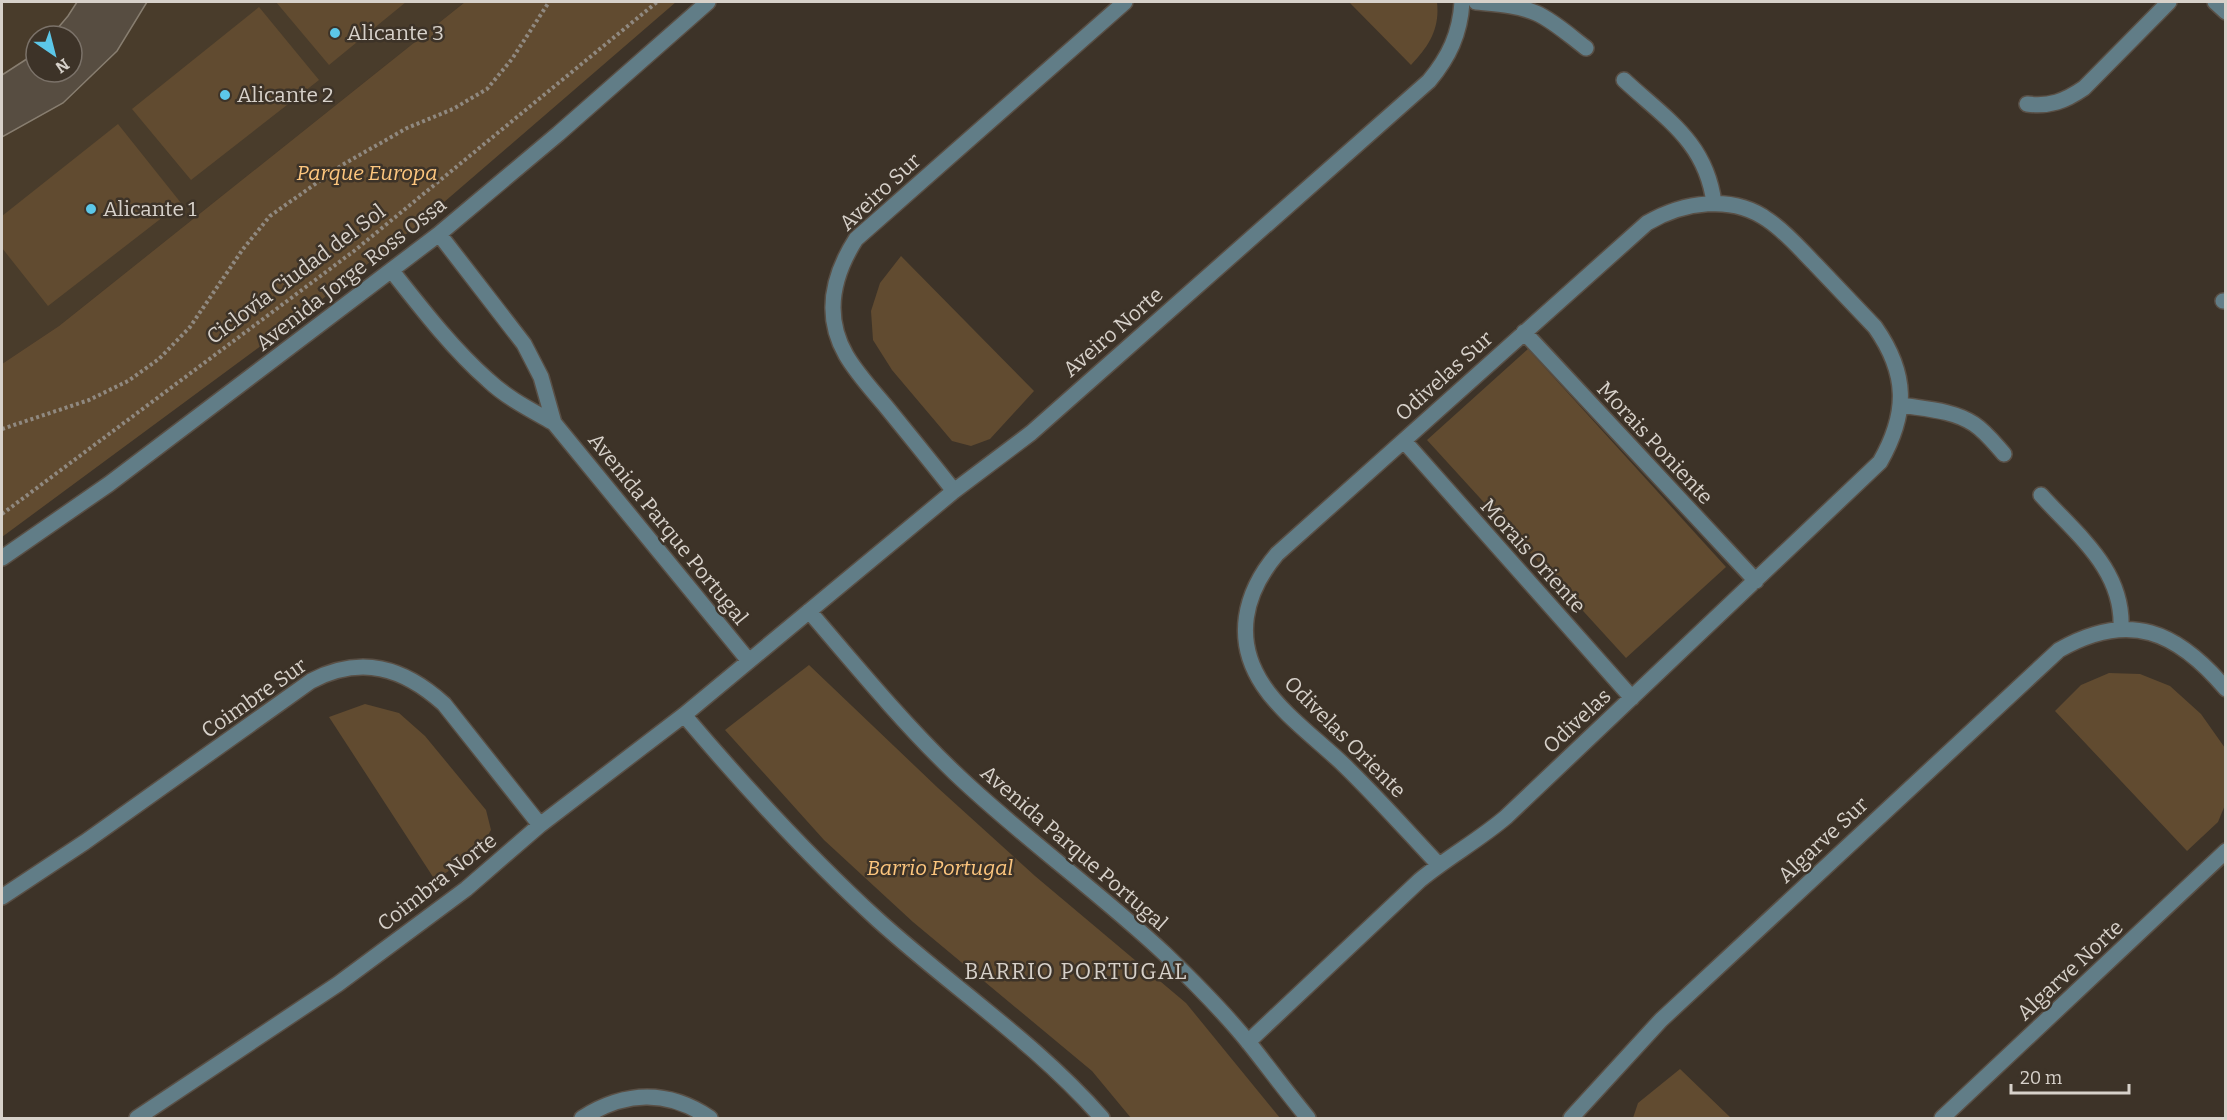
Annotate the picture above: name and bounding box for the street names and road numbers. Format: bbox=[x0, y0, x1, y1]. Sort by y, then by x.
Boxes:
street label: Aveiro Sur bbox=[834, 148, 926, 236]
street label: Avenida Jorge Ross Ossa bbox=[250, 191, 452, 357]
street label: Ciclovía Ciudad del Sol bbox=[201, 198, 391, 350]
street label: Aveiro Norte bbox=[1058, 282, 1168, 382]
street label: Odivelas Sur bbox=[1390, 326, 1498, 426]
street label: Morais Poniente bbox=[1591, 376, 1719, 510]
street label: Avenida Parque Portugal bbox=[582, 428, 754, 630]
street label: Morais Oriente bbox=[1475, 493, 1591, 619]
street label: Coimbre Sur bbox=[196, 652, 312, 744]
street label: Odivelas Oriente bbox=[1279, 671, 1411, 803]
street label: Odivelas bbox=[1538, 683, 1616, 759]
street label: Avenida Parque Portugal bbox=[975, 760, 1173, 936]
street label: Algarve Sur bbox=[1772, 792, 1874, 888]
street label: Coimbra Norte bbox=[372, 827, 502, 937]
street label: Algarve Norte bbox=[2011, 914, 2129, 1026]

